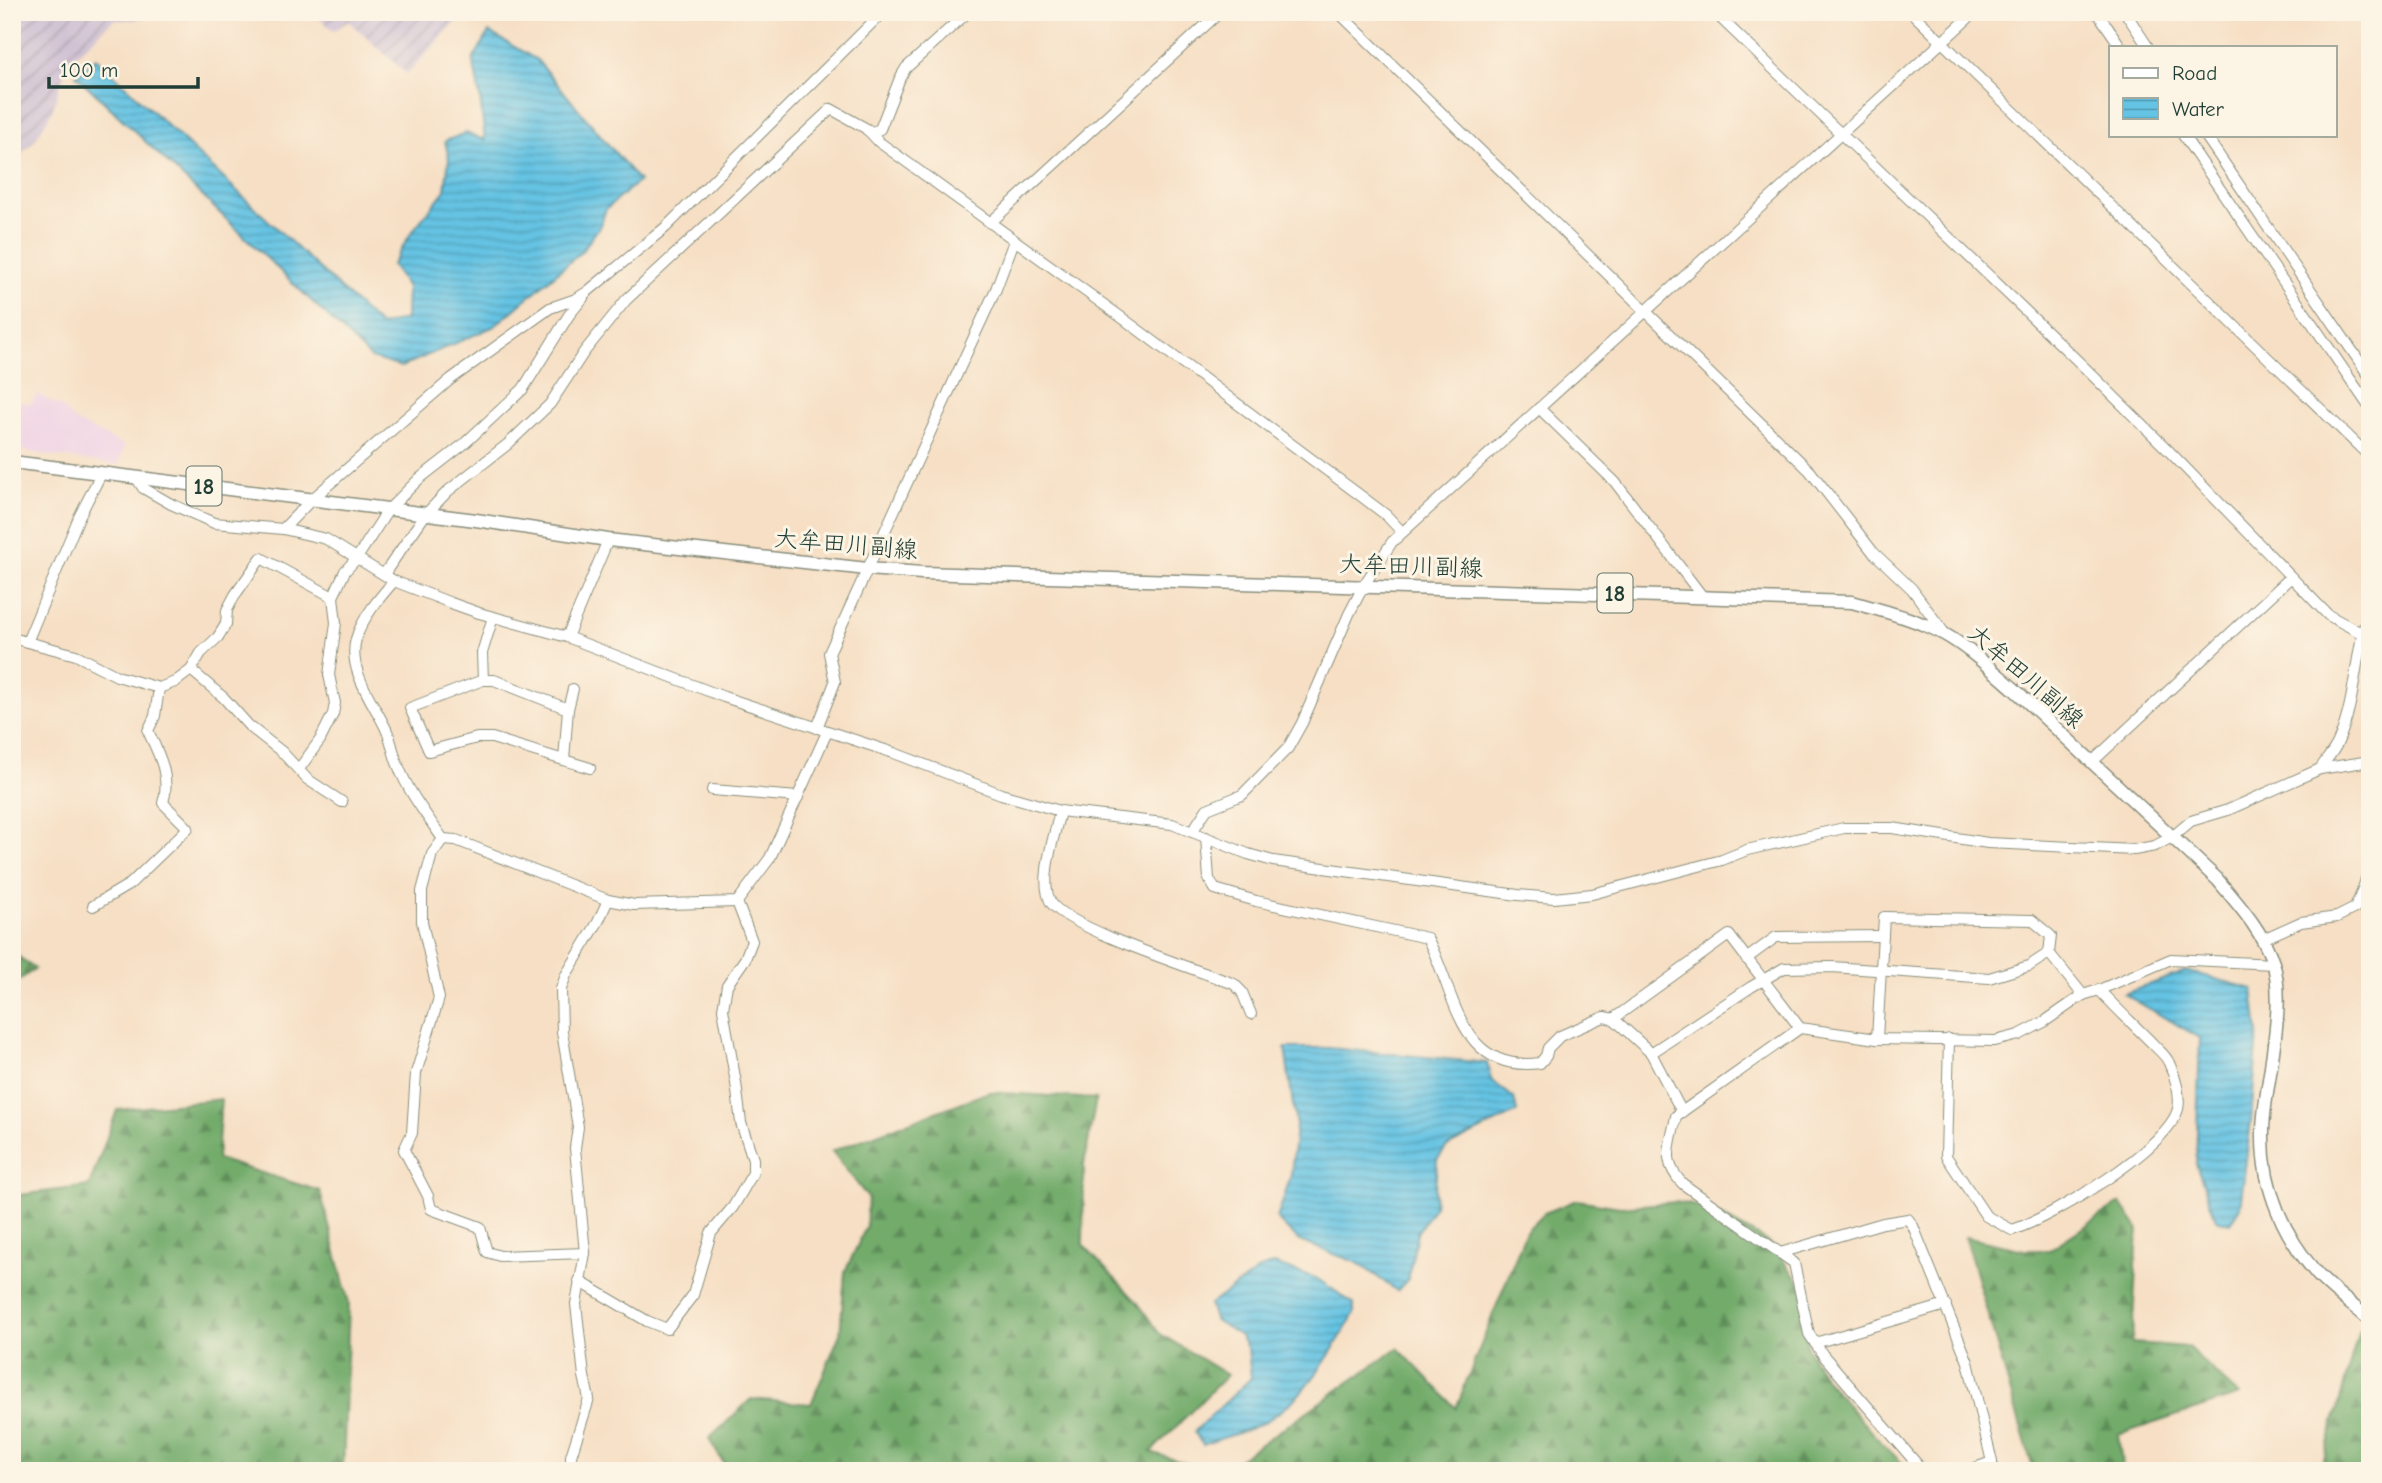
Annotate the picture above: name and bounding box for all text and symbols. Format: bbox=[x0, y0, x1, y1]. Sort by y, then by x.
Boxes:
scale bar bbox=[49, 46, 198, 90]
legend bbox=[2109, 46, 2336, 136]
text: 100 m bbox=[60, 58, 118, 82]
text: Road bbox=[2172, 61, 2217, 85]
text: Water bbox=[2172, 97, 2225, 121]
road number: 18 bbox=[186, 466, 222, 506]
street label: 大牟田川副線 bbox=[773, 524, 919, 564]
street label: 大牟田川副線 bbox=[1339, 549, 1483, 583]
road number: 18 bbox=[1598, 573, 1632, 612]
street label: 大牟田川副線 bbox=[1962, 618, 2090, 734]

